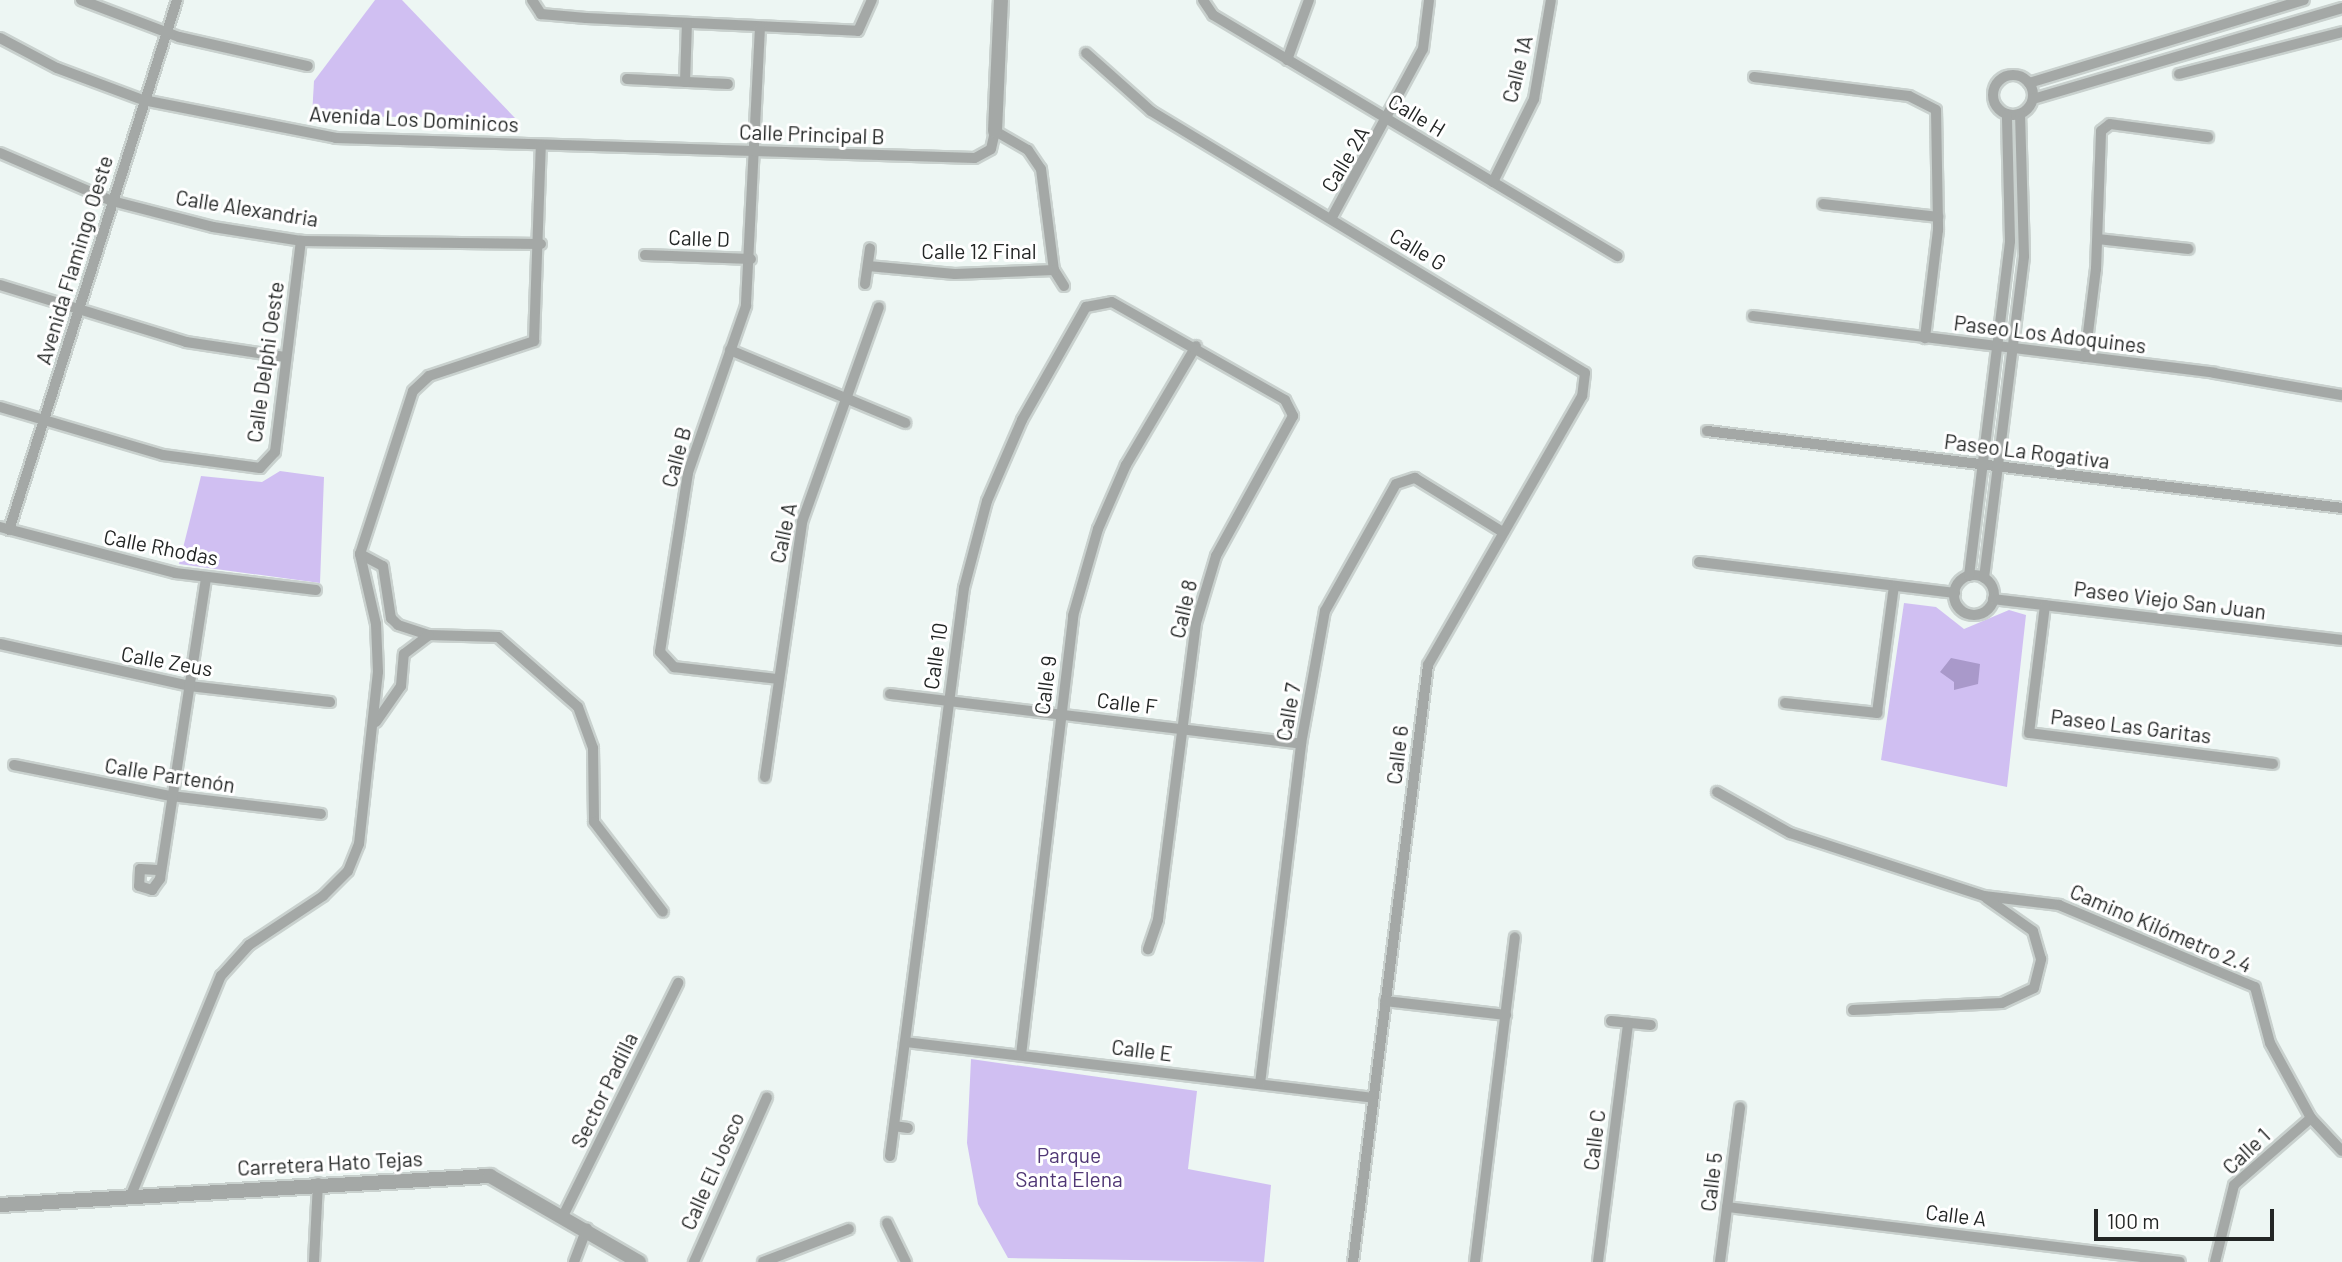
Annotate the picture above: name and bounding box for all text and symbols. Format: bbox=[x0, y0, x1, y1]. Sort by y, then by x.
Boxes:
street label: Calle 1A bbox=[1496, 33, 1538, 105]
street label: Calle H bbox=[1384, 88, 1450, 142]
street label: Avenida Los Dominicos bbox=[309, 101, 519, 137]
street label: Calle Principal B bbox=[739, 119, 885, 149]
street label: Calle 2A bbox=[1316, 121, 1374, 197]
street label: Avenida Flamingo Oeste bbox=[30, 153, 118, 367]
street label: Calle Alexandria bbox=[174, 184, 320, 232]
street label: Calle G bbox=[1385, 222, 1451, 276]
street label: Calle D bbox=[668, 224, 730, 252]
street label: Calle 12 Final bbox=[921, 238, 1037, 264]
street label: Calle Delphi Oeste bbox=[241, 280, 289, 444]
street label: Paseo Los Adoquines bbox=[1952, 310, 2148, 358]
street label: Calle B bbox=[656, 424, 696, 490]
street label: Paseo La Rogativa bbox=[1943, 428, 2111, 474]
street label: Calle A bbox=[764, 500, 802, 566]
street label: Calle Rhodas bbox=[102, 524, 220, 570]
street label: Paseo Viejo San Juan bbox=[2072, 576, 2268, 624]
street label: Calle 8 bbox=[1164, 577, 1202, 641]
street label: Calle 10 bbox=[918, 621, 952, 691]
street label: Calle Zeus bbox=[119, 641, 215, 681]
street label: Calle 9 bbox=[1029, 654, 1061, 716]
street label: Calle 7 bbox=[1271, 681, 1305, 743]
street label: Calle F bbox=[1096, 687, 1158, 719]
street label: Paseo Las Garitas bbox=[2049, 704, 2213, 748]
street label: Calle 6 bbox=[1381, 724, 1413, 786]
street label: Calle Partenón bbox=[103, 752, 237, 798]
street label: Camino Kilómetro 2.4 bbox=[2066, 878, 2256, 978]
street label: Sector Padilla bbox=[565, 1028, 643, 1152]
street label: Calle E bbox=[1110, 1034, 1174, 1066]
street label: Calle El Josco bbox=[675, 1108, 749, 1234]
street label: Calle C bbox=[1578, 1108, 1610, 1172]
street label: Calle 1 bbox=[2217, 1123, 2275, 1179]
park label: Parque Santa Elena bbox=[1015, 1142, 1123, 1192]
street label: Carretera Hato Tejas bbox=[237, 1146, 423, 1180]
street label: Calle 5 bbox=[1695, 1151, 1727, 1213]
scale bar bbox=[2097, 1196, 2277, 1240]
street label: Calle A bbox=[1924, 1199, 1988, 1231]
text: 100 m bbox=[2107, 1208, 2160, 1233]

